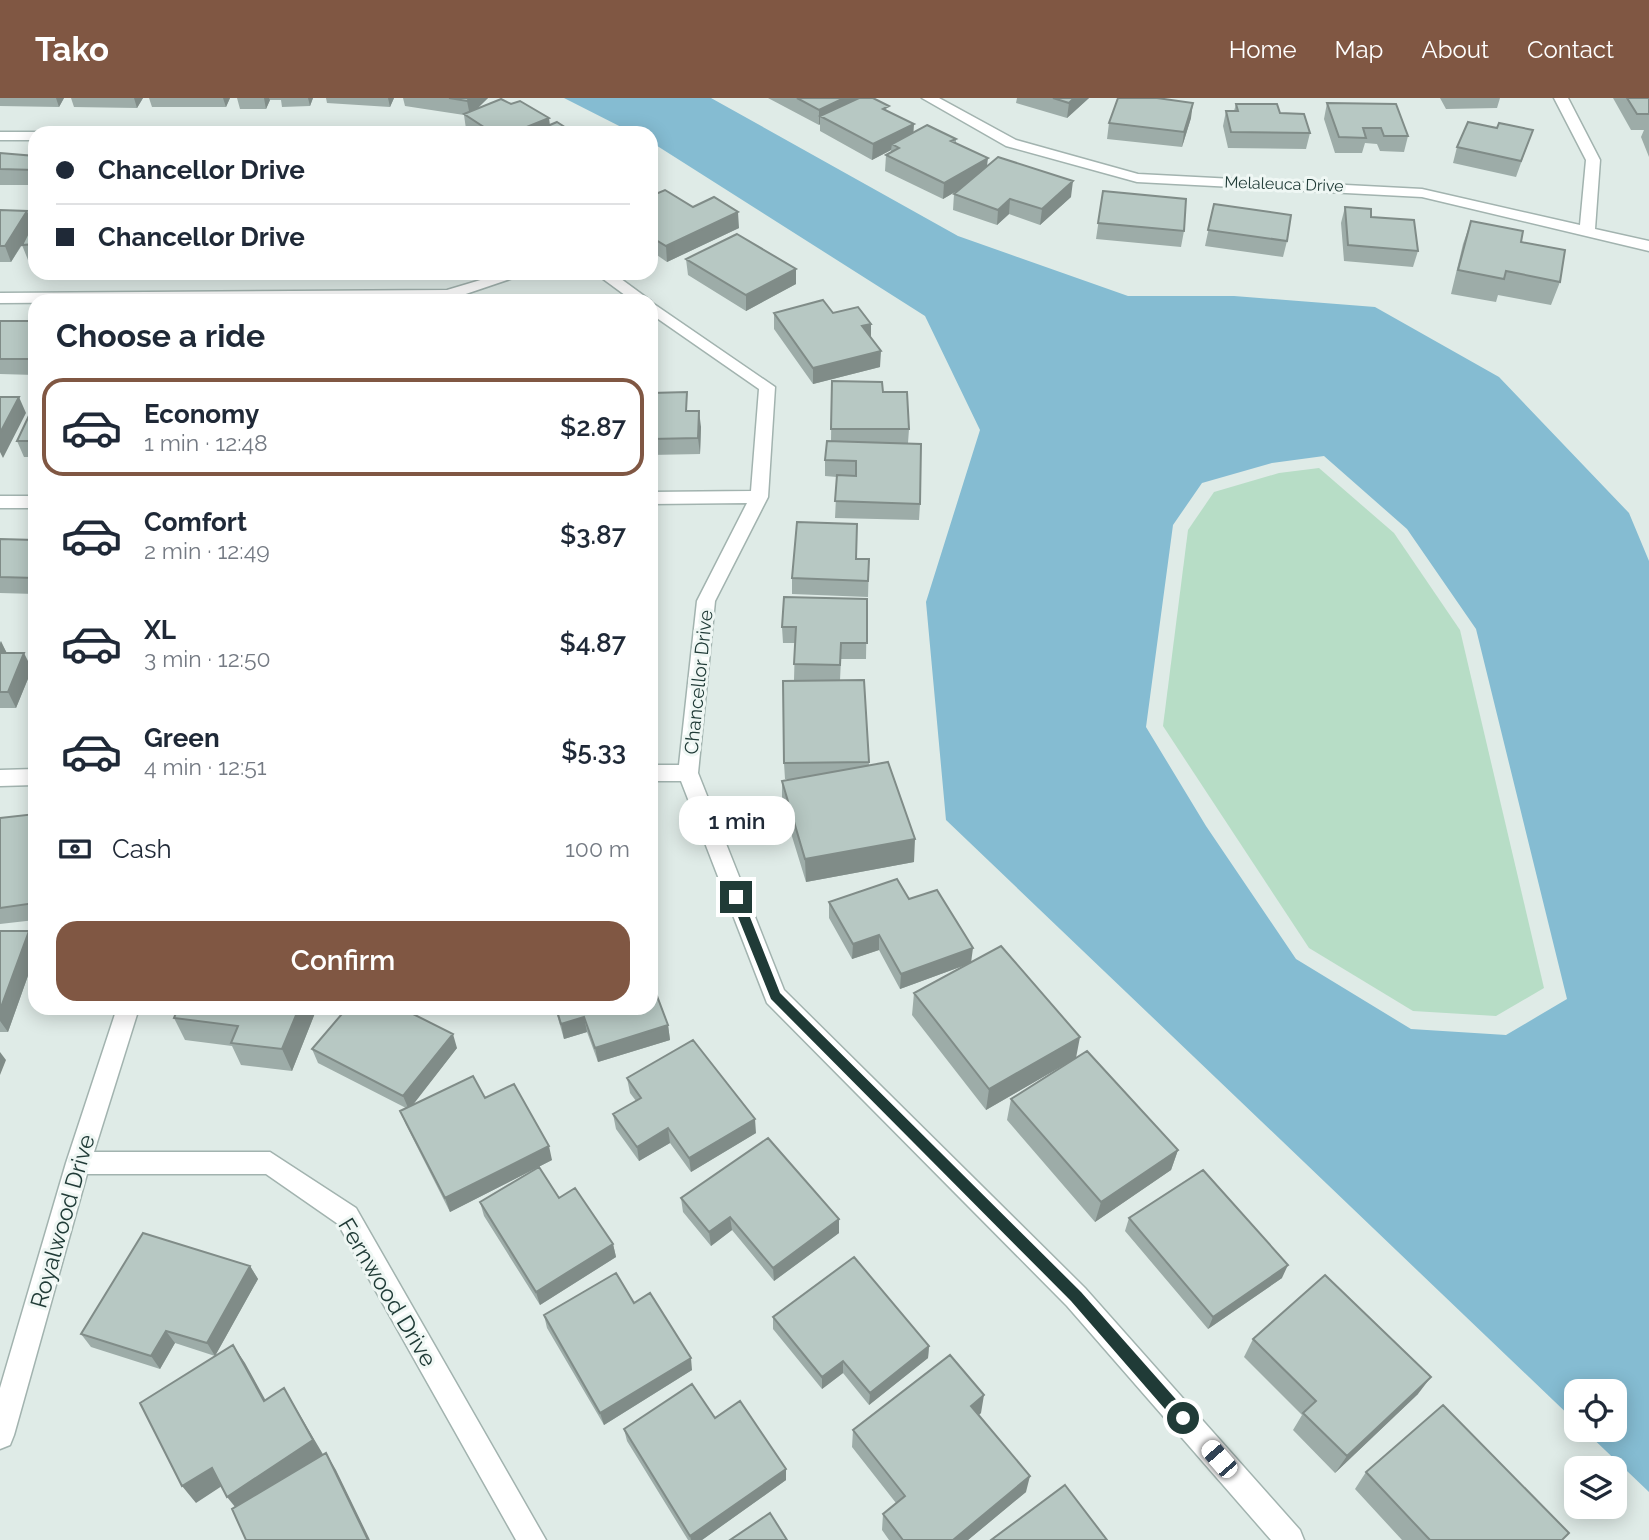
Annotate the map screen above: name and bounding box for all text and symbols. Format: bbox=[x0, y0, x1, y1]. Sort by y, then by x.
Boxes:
text: Tako bbox=[35, 30, 109, 69]
text: Home bbox=[1229, 35, 1297, 64]
text: Map bbox=[1335, 35, 1383, 64]
text: About bbox=[1421, 35, 1489, 64]
text: Contact bbox=[1527, 35, 1614, 64]
text: Chancellor Drive bbox=[98, 155, 305, 185]
street label: Melaleuca Drive bbox=[1224, 172, 1344, 196]
text: Chancellor Drive bbox=[98, 222, 305, 252]
text: Choose a ride bbox=[56, 317, 265, 354]
icon: car bbox=[60, 396, 123, 459]
text: Economy bbox=[144, 399, 259, 429]
text: $2.87 bbox=[560, 412, 626, 442]
text: 1 min · 12:48 bbox=[144, 429, 268, 456]
icon: car bbox=[60, 504, 123, 567]
text: Comfort bbox=[144, 507, 247, 537]
text: $3.87 bbox=[560, 520, 626, 550]
text: 2 min · 12:49 bbox=[144, 537, 270, 564]
street label: Chancellor Drive bbox=[679, 609, 717, 755]
icon: car bbox=[60, 612, 123, 675]
text: XL bbox=[144, 615, 176, 645]
text: $4.87 bbox=[560, 628, 626, 658]
text: 3 min · 12:50 bbox=[144, 645, 271, 672]
icon: car bbox=[60, 720, 123, 783]
text: Green bbox=[144, 723, 220, 753]
text: $5.33 bbox=[561, 736, 626, 766]
text: 4 min · 12:51 bbox=[144, 753, 267, 780]
callout: 1 min bbox=[678, 796, 794, 844]
text: 1 min bbox=[708, 807, 766, 834]
icon: cash bbox=[56, 830, 94, 868]
text: Cash bbox=[112, 834, 172, 864]
text: 100 m bbox=[565, 835, 630, 862]
route end bbox=[720, 881, 752, 913]
button: Confirm bbox=[56, 921, 630, 1001]
street label: Royalwood Drive bbox=[24, 1131, 100, 1311]
street label: Fernwood Drive bbox=[333, 1213, 443, 1371]
map controls bbox=[1564, 1379, 1627, 1519]
button: locate bbox=[1564, 1379, 1627, 1442]
route start bbox=[1167, 1402, 1199, 1434]
car bbox=[1198, 1436, 1241, 1482]
button: layers bbox=[1564, 1456, 1627, 1519]

